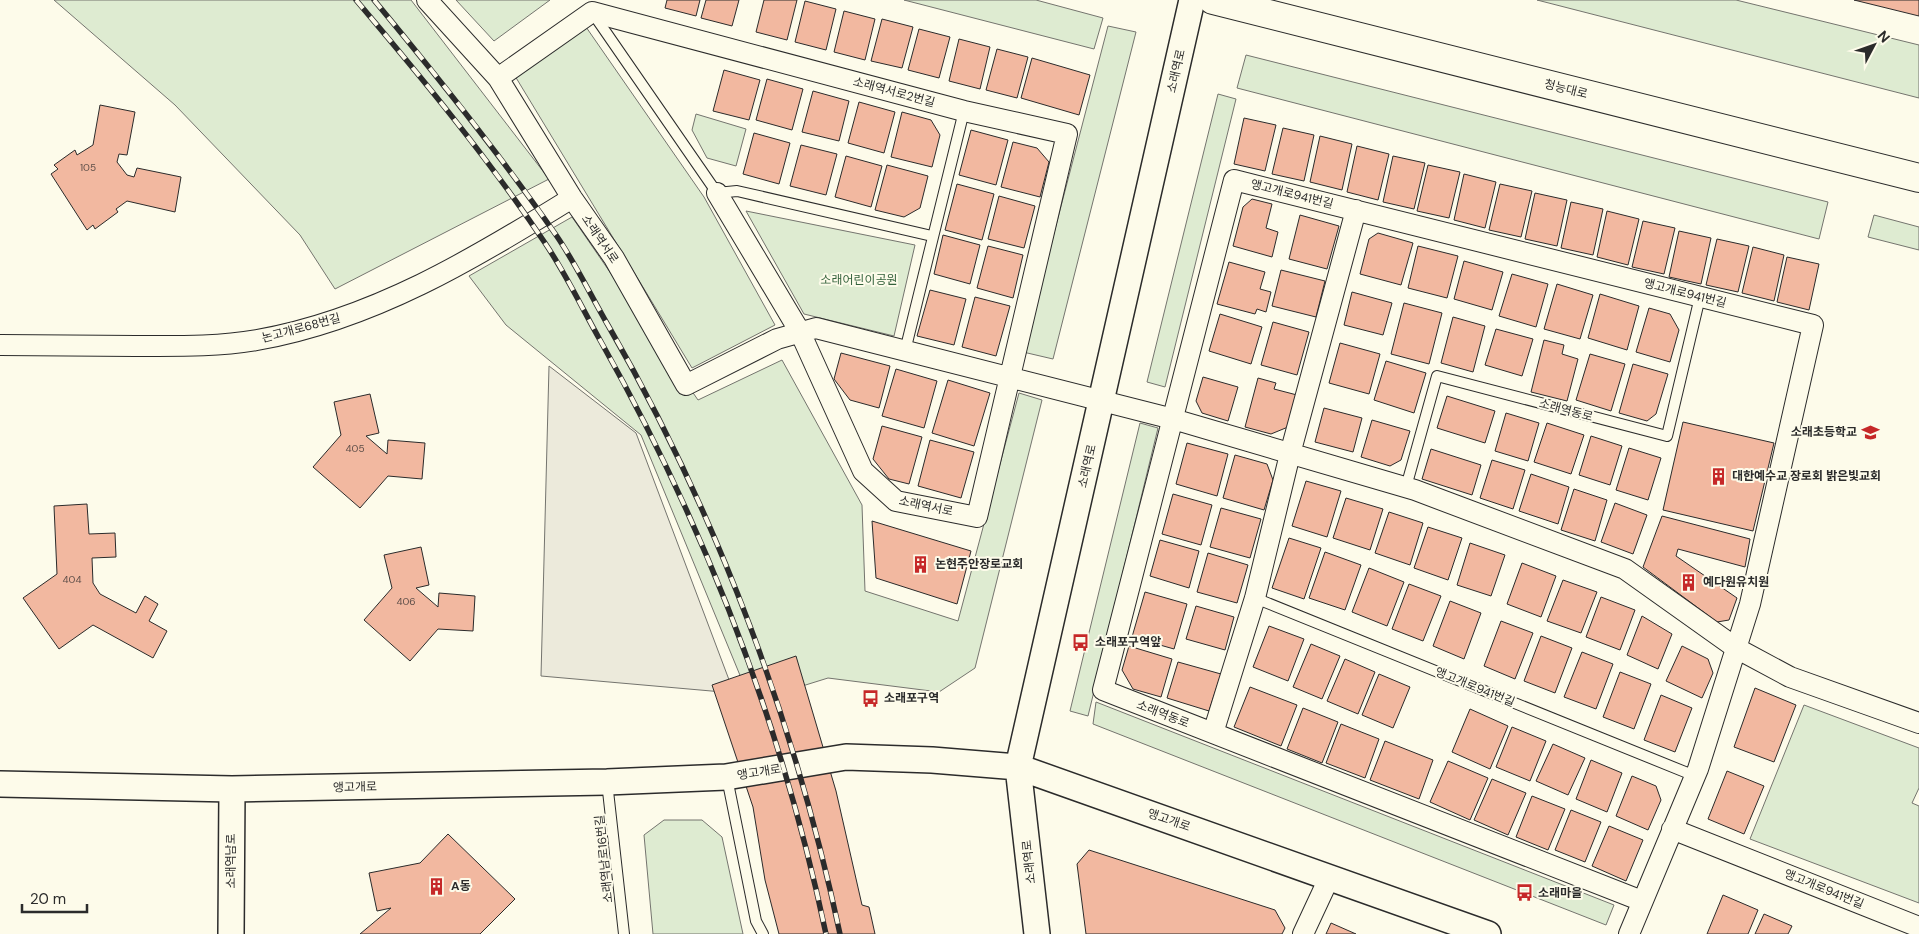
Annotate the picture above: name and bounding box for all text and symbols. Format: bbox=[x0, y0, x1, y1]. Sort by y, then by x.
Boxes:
north arrow bbox=[1849, 20, 1899, 70]
text: N bbox=[1874, 27, 1894, 46]
street label: 소래역로 bbox=[1163, 48, 1189, 94]
street label: 소래역서로2번길 bbox=[851, 73, 937, 111]
street label: 청능대로 bbox=[1543, 76, 1589, 102]
house number: 105 bbox=[80, 161, 96, 174]
street label: 앵고개로941번길 bbox=[1249, 176, 1335, 212]
street label: 소래역서로 bbox=[578, 212, 622, 266]
park label: 소래어린이공원 bbox=[820, 272, 898, 288]
street label: 앵고개로941번길 bbox=[1642, 275, 1728, 311]
street label: 논고개로68번길 bbox=[260, 310, 342, 346]
street label: 소래역동로 bbox=[1537, 395, 1595, 425]
school or university icon: 소래초등학교 bbox=[1861, 422, 1881, 442]
place label: 소래초등학교 bbox=[1791, 424, 1857, 440]
house number: 405 bbox=[345, 442, 365, 455]
street label: 소래역로 bbox=[1074, 443, 1100, 489]
building icon: 대한예수교 장로회 밝은빛교회 bbox=[1708, 466, 1728, 486]
place label: 대한예수교 장로회 밝은빛교회 bbox=[1732, 468, 1881, 484]
street label: 소래역서로 bbox=[897, 492, 955, 520]
building icon: 논현주안장로교회 bbox=[911, 554, 931, 574]
place label: 논현주안장로교회 bbox=[935, 556, 1023, 572]
building icon: 예다원유치원 bbox=[1679, 572, 1699, 592]
house number: 404 bbox=[63, 573, 81, 586]
place label: 예다원유치원 bbox=[1703, 574, 1769, 590]
house number: 406 bbox=[396, 595, 416, 608]
bus stop icon: 소래포구역앞 bbox=[1071, 632, 1091, 652]
place label: 소래포구역앞 bbox=[1095, 634, 1161, 650]
street label: 앵고개로941번길 bbox=[1433, 664, 1517, 710]
bus stop icon: 소래포구역 bbox=[860, 688, 880, 708]
place label: 소래포구역 bbox=[884, 690, 939, 706]
street label: 소래역동로 bbox=[1134, 697, 1192, 731]
street label: 앵고개로 bbox=[736, 761, 782, 783]
street label: 앵고개로 bbox=[333, 779, 377, 795]
street label: 앵고개로 bbox=[1146, 805, 1192, 835]
street label: 소래역남로16번길 bbox=[591, 814, 617, 904]
street label: 소래역남로 bbox=[223, 833, 239, 889]
street label: 소래역로 bbox=[1019, 839, 1039, 885]
street label: 앵고개로941번길 bbox=[1782, 866, 1866, 912]
building icon: A동 bbox=[427, 876, 447, 896]
place label: A동 bbox=[451, 878, 471, 894]
scale bar bbox=[22, 882, 88, 914]
bus stop icon: 소래마을 bbox=[1514, 883, 1534, 903]
place label: 소래마을 bbox=[1538, 885, 1582, 901]
text: 20 m bbox=[30, 889, 66, 909]

